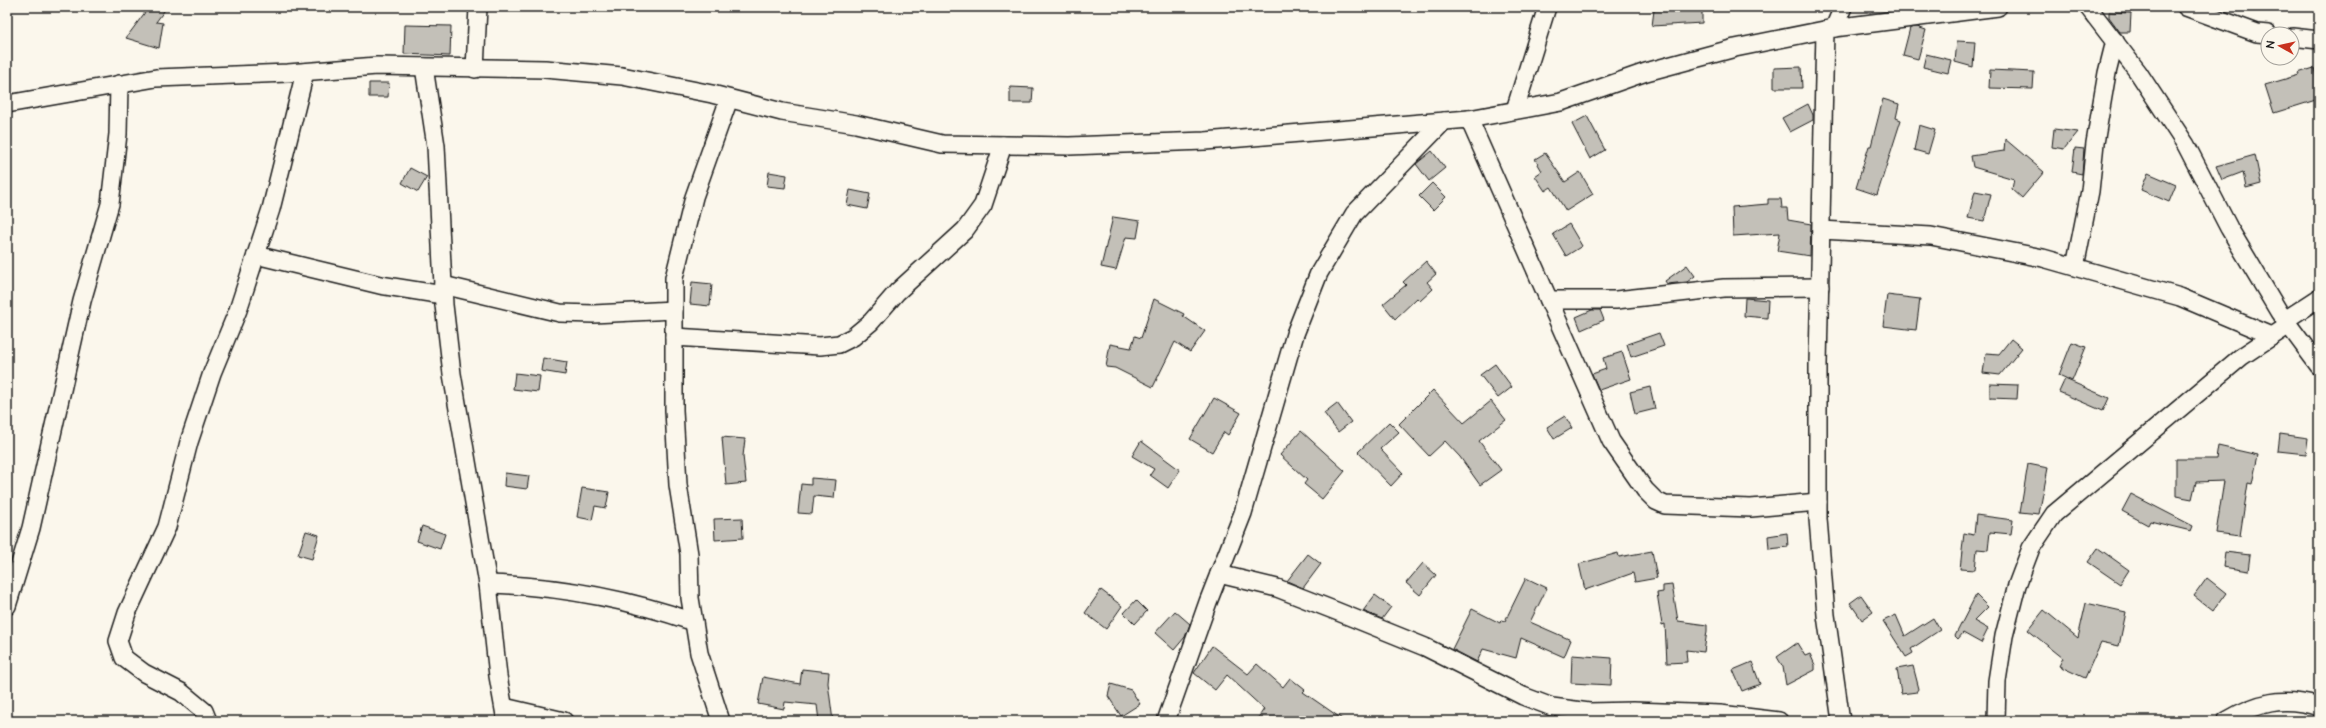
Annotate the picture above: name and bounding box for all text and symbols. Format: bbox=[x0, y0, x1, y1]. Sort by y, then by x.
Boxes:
north arrow bbox=[2260, 26, 2300, 66]
text: N bbox=[2263, 40, 2279, 49]

